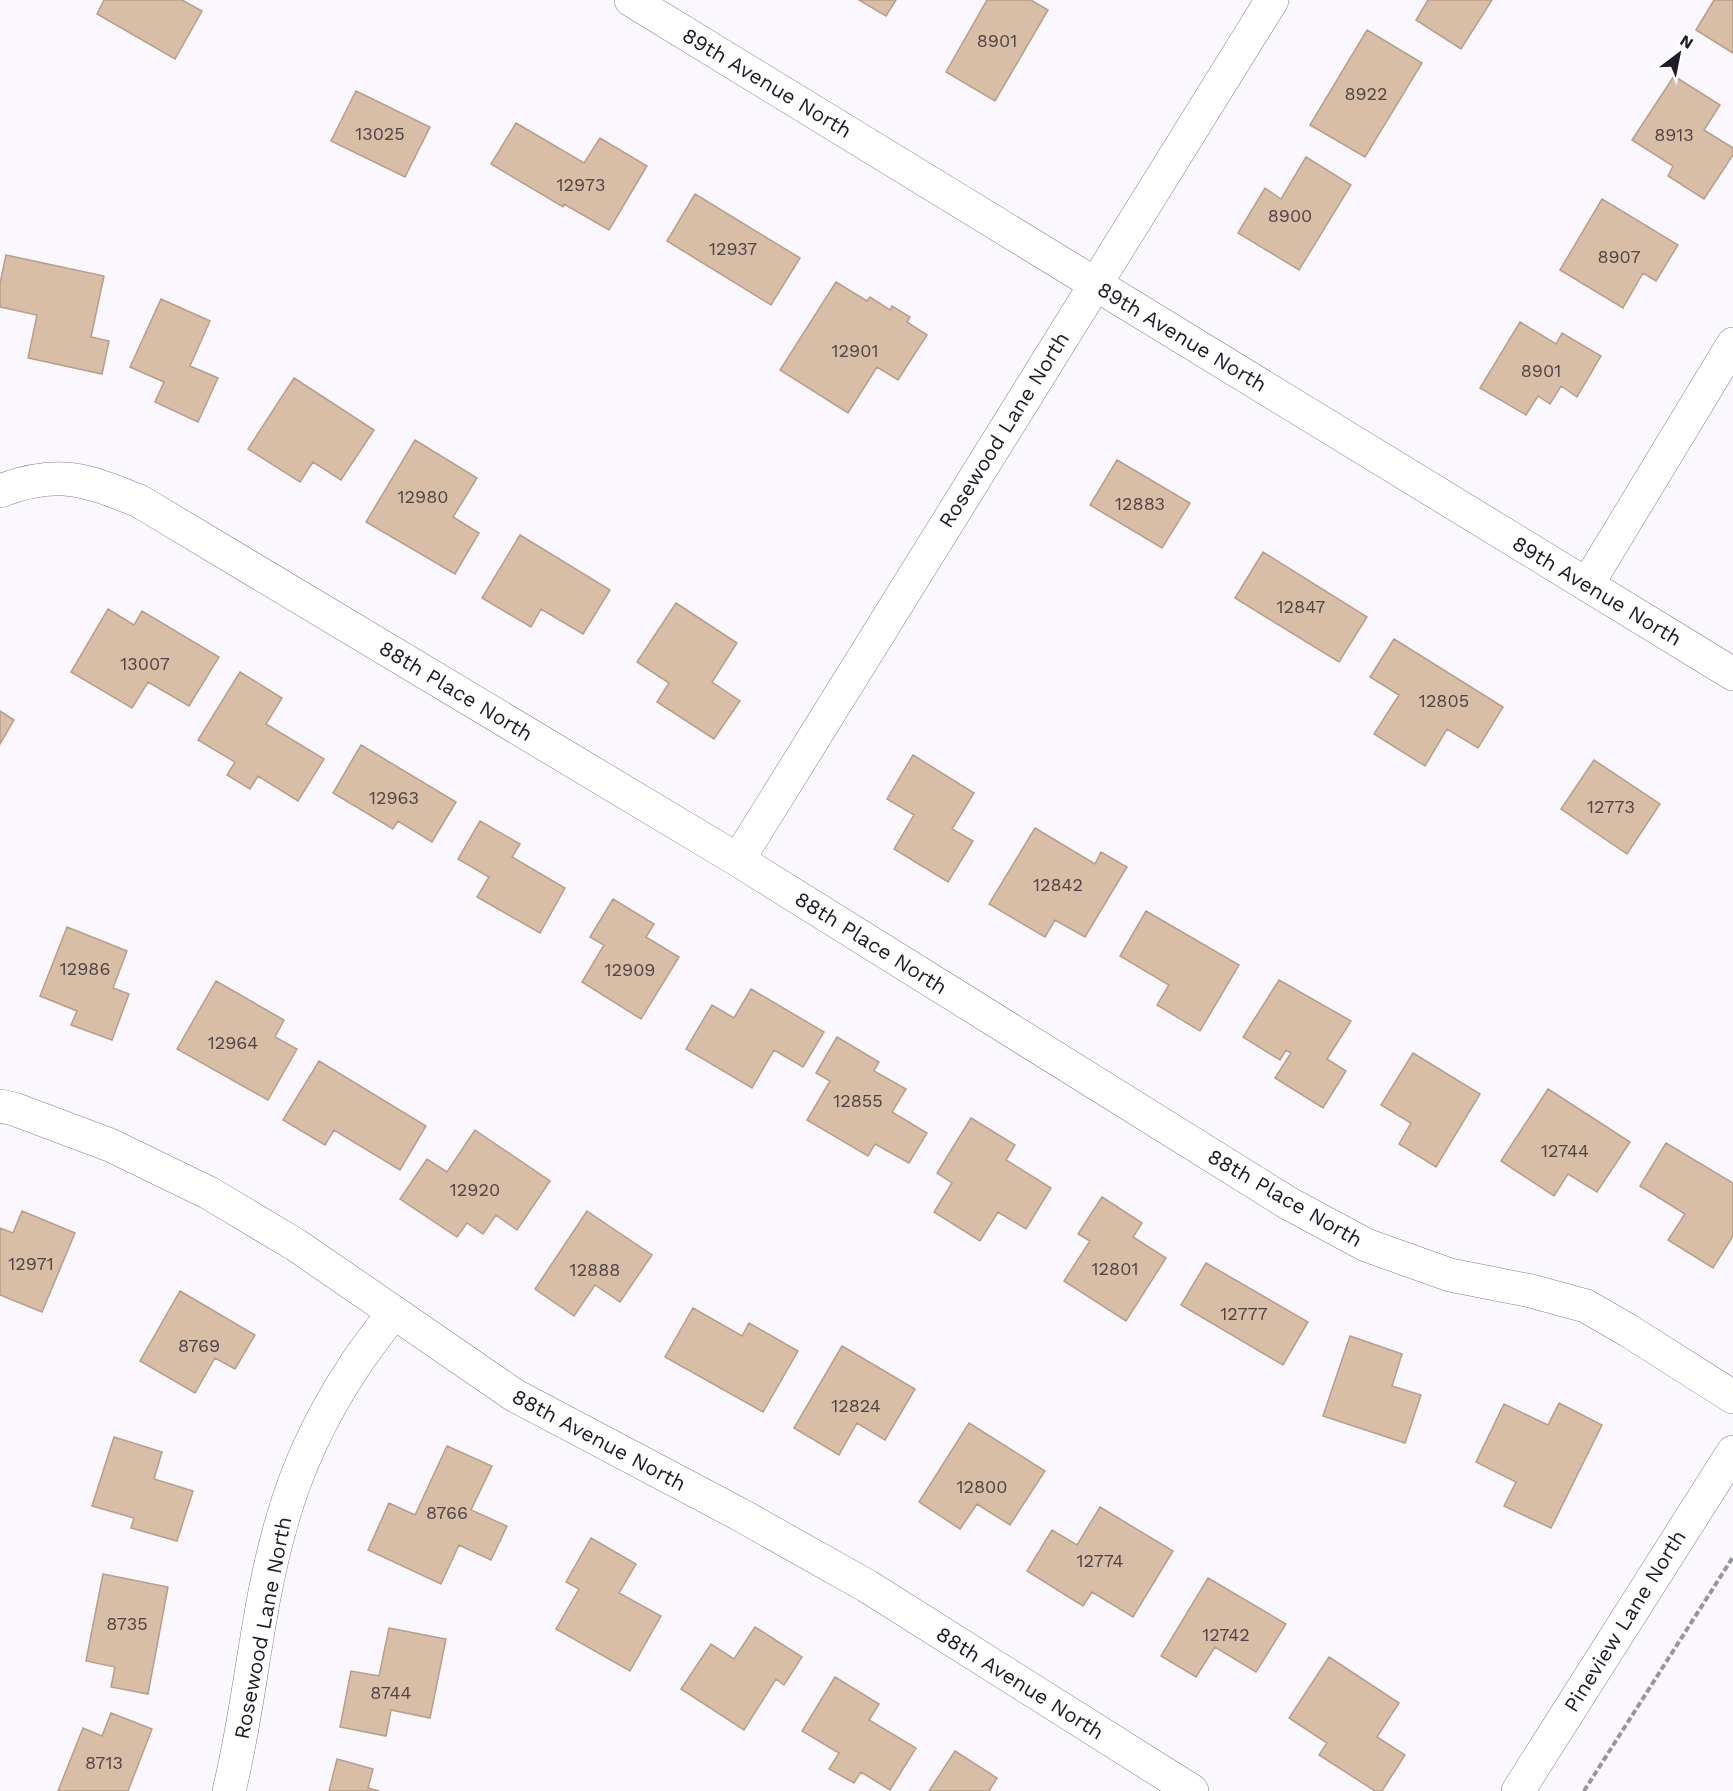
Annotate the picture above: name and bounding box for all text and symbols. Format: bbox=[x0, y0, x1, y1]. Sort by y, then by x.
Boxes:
street label: 89th Avenue North bbox=[678, 22, 856, 143]
north arrow bbox=[1649, 24, 1709, 84]
house number: 8901 bbox=[977, 30, 1017, 51]
text: N bbox=[1677, 31, 1697, 53]
house number: 8922 bbox=[1344, 83, 1388, 104]
house number: 13025 bbox=[355, 123, 405, 144]
house number: 8913 bbox=[1654, 124, 1694, 145]
house number: 12973 bbox=[557, 174, 605, 195]
house number: 8900 bbox=[1268, 205, 1312, 226]
house number: 12937 bbox=[709, 238, 757, 259]
house number: 8907 bbox=[1597, 246, 1641, 267]
street label: 89th Avenue North bbox=[1093, 276, 1271, 397]
street label: Rosewood Lane North bbox=[933, 327, 1074, 532]
house number: 12901 bbox=[832, 340, 878, 361]
house number: 8901 bbox=[1521, 360, 1561, 381]
house number: 12980 bbox=[398, 486, 448, 507]
house number: 12883 bbox=[1115, 493, 1165, 514]
street label: 89th Avenue North bbox=[1508, 530, 1686, 651]
house number: 12847 bbox=[1277, 596, 1325, 617]
street label: 88th Place North bbox=[375, 635, 538, 746]
house number: 13007 bbox=[120, 653, 170, 674]
house number: 12805 bbox=[1419, 690, 1469, 711]
house number: 12963 bbox=[369, 787, 419, 808]
house number: 12773 bbox=[1587, 796, 1635, 817]
house number: 12842 bbox=[1033, 874, 1083, 895]
street label: 88th Place North bbox=[791, 886, 952, 999]
house number: 12986 bbox=[60, 958, 110, 979]
house number: 12909 bbox=[605, 959, 655, 980]
house number: 12964 bbox=[208, 1032, 258, 1053]
house number: 12855 bbox=[833, 1090, 883, 1111]
house number: 12744 bbox=[1541, 1140, 1589, 1161]
street label: 88th Place North bbox=[1203, 1143, 1367, 1252]
house number: 12920 bbox=[450, 1179, 500, 1200]
house number: 12971 bbox=[8, 1253, 54, 1274]
house number: 12801 bbox=[1092, 1258, 1138, 1279]
house number: 12888 bbox=[570, 1259, 620, 1280]
house number: 12777 bbox=[1220, 1303, 1268, 1324]
house number: 8769 bbox=[178, 1335, 220, 1356]
street label: 88th Avenue North bbox=[508, 1383, 690, 1496]
house number: 12824 bbox=[831, 1395, 881, 1416]
house number: 12800 bbox=[957, 1476, 1008, 1497]
house number: 8766 bbox=[426, 1502, 468, 1523]
street label: Rosewood Lane North bbox=[229, 1514, 296, 1741]
street label: Pineview Lane North bbox=[1558, 1525, 1691, 1716]
house number: 12774 bbox=[1076, 1550, 1124, 1571]
house number: 8735 bbox=[106, 1613, 148, 1634]
street label: 88th Avenue North bbox=[932, 1621, 1109, 1744]
house number: 12742 bbox=[1202, 1624, 1250, 1645]
house number: 8744 bbox=[370, 1682, 412, 1703]
house number: 8713 bbox=[85, 1752, 123, 1773]

